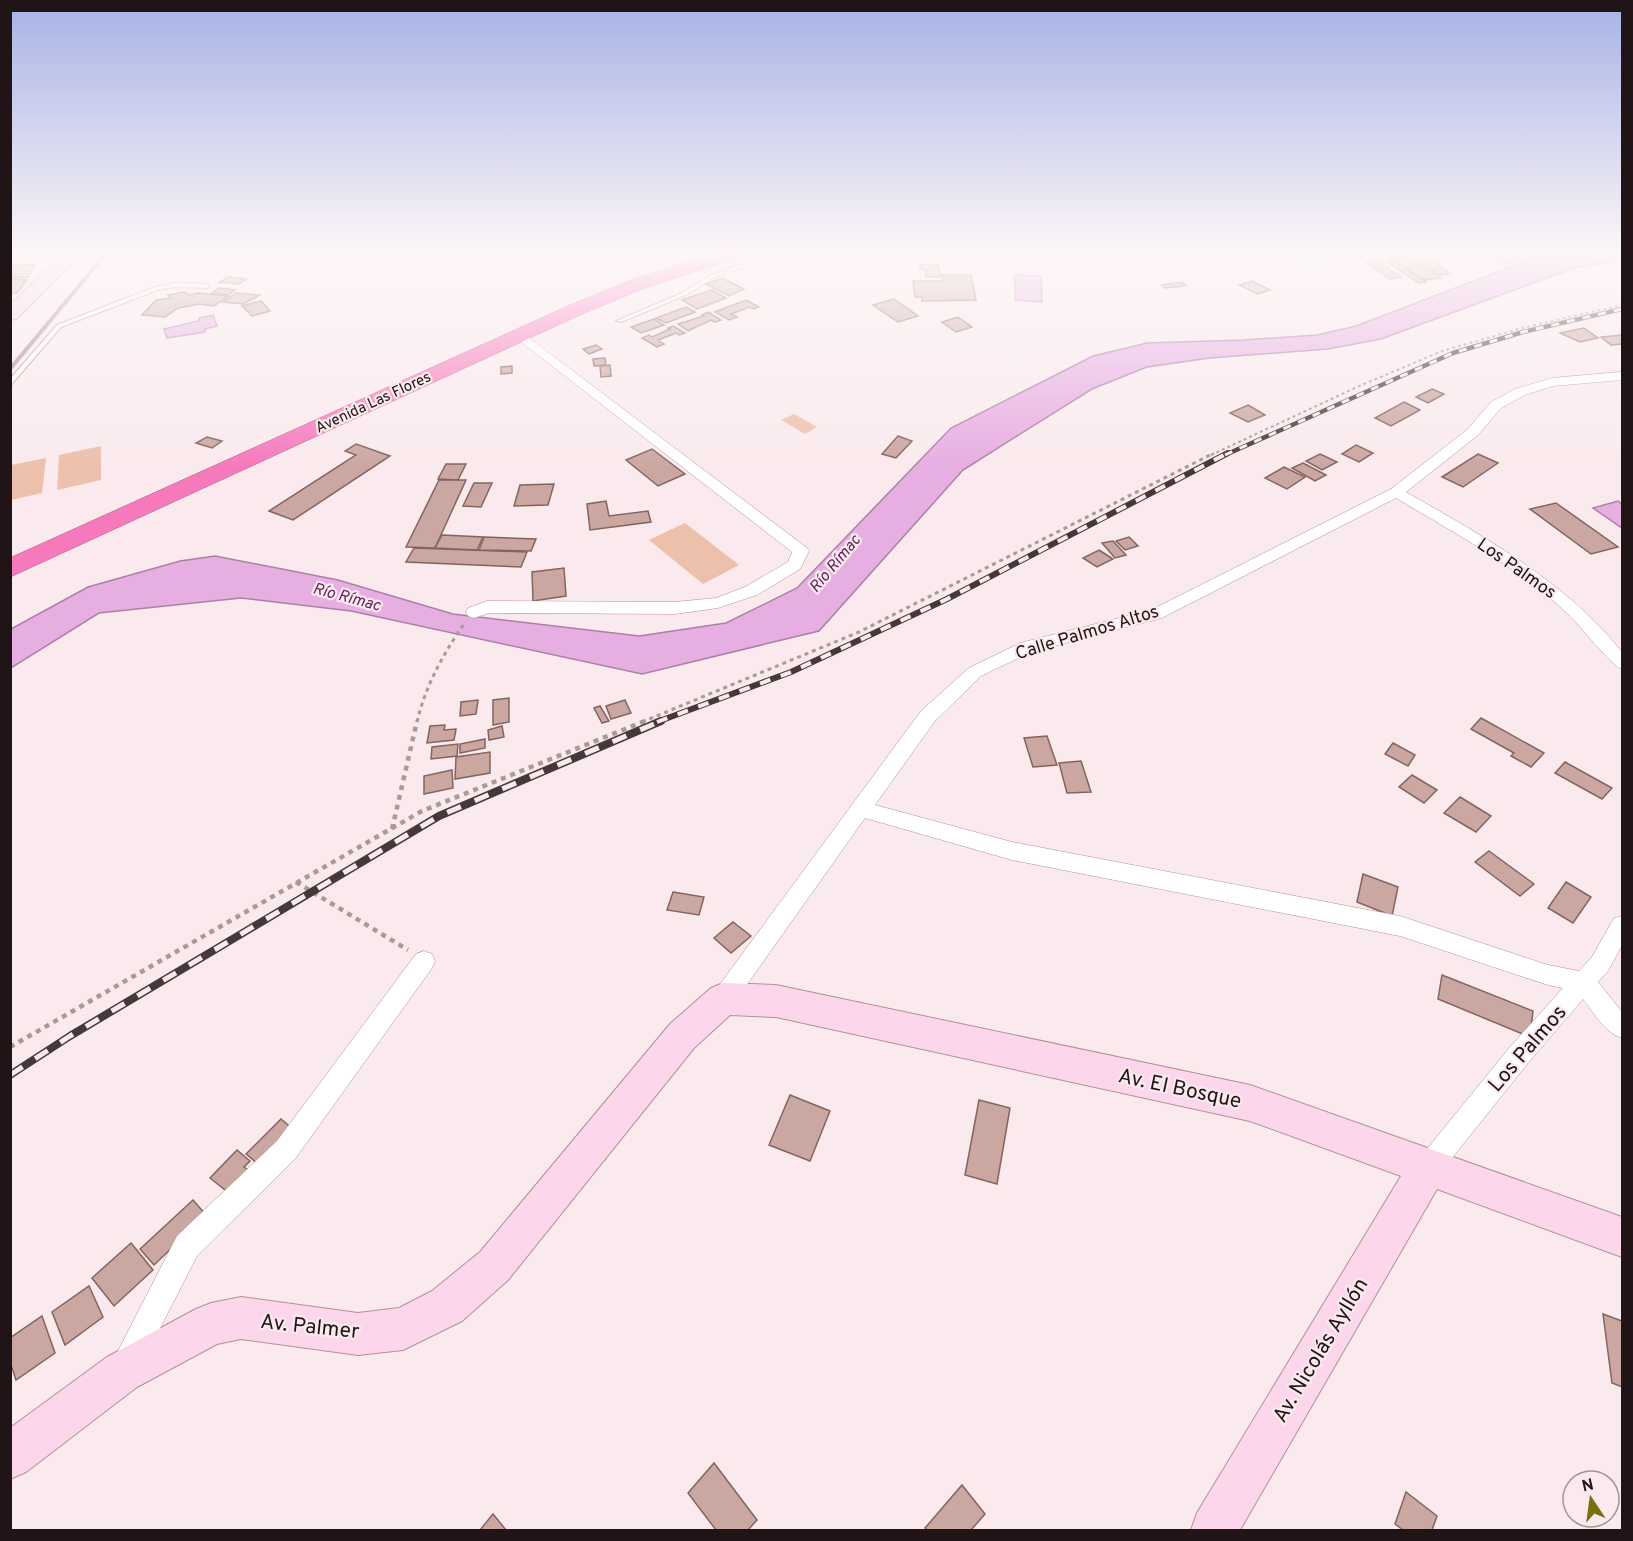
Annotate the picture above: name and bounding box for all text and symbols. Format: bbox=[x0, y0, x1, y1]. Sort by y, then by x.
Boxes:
street label: Avenida Las Flores bbox=[313, 368, 434, 438]
water label: Río Rímac bbox=[806, 531, 866, 597]
street label: Los Palmos bbox=[1472, 534, 1560, 605]
water label: Río Rímac bbox=[310, 579, 383, 617]
street label: Calle Palmos Altos bbox=[1013, 601, 1162, 666]
street label: Los Palmos bbox=[1483, 1000, 1573, 1098]
street label: Av. El Bosque bbox=[1116, 1063, 1244, 1116]
street label: Av. Nicolás Ayllón bbox=[1267, 1273, 1375, 1428]
street label: Av. Palmer bbox=[259, 1309, 361, 1346]
north arrow bbox=[1561, 1469, 1621, 1529]
text: N bbox=[1580, 1475, 1596, 1497]

